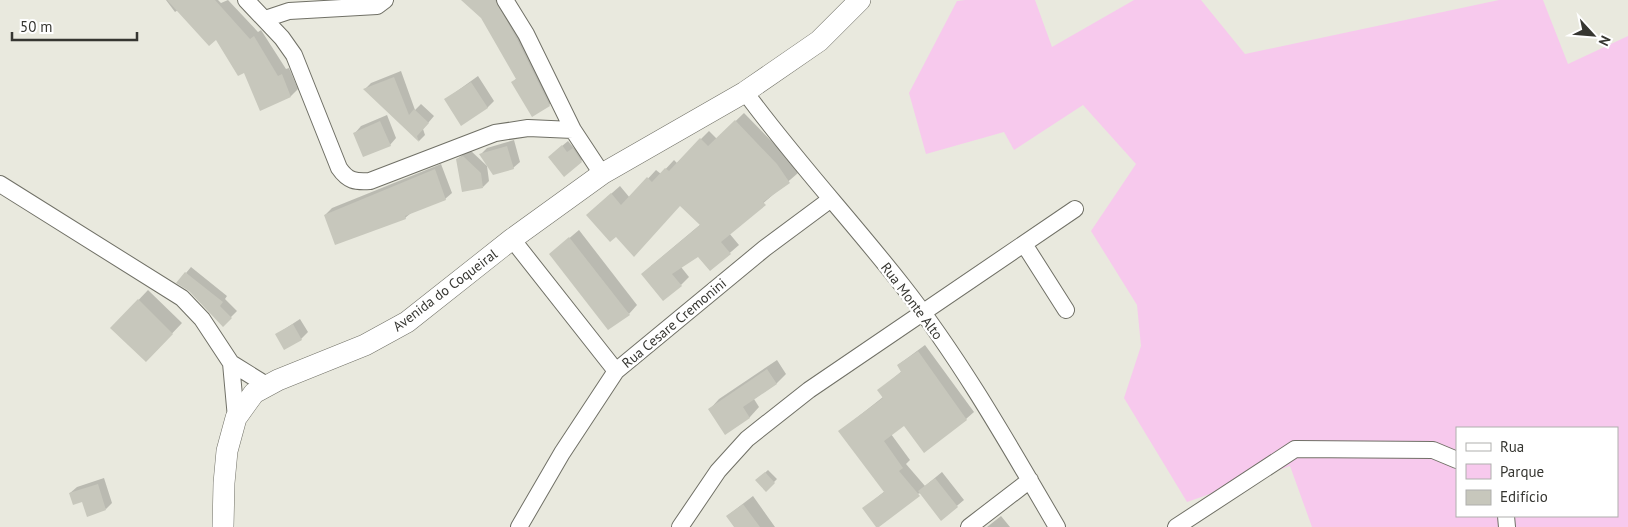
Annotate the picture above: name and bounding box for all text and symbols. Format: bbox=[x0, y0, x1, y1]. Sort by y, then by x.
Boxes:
scale bar bbox=[12, 10, 138, 42]
north arrow bbox=[1568, 10, 1618, 60]
text: 50 m bbox=[20, 17, 53, 36]
text: N bbox=[1595, 33, 1615, 49]
street label: Avenida do Coqueiral bbox=[389, 245, 501, 335]
street label: Rua Monte Alto bbox=[877, 259, 947, 343]
street label: Rua Cesare Cremonini bbox=[618, 274, 730, 372]
legend bbox=[1456, 427, 1618, 517]
text: Rua bbox=[1500, 437, 1524, 456]
text: Parque bbox=[1500, 462, 1544, 481]
text: Edifício bbox=[1500, 487, 1548, 506]

